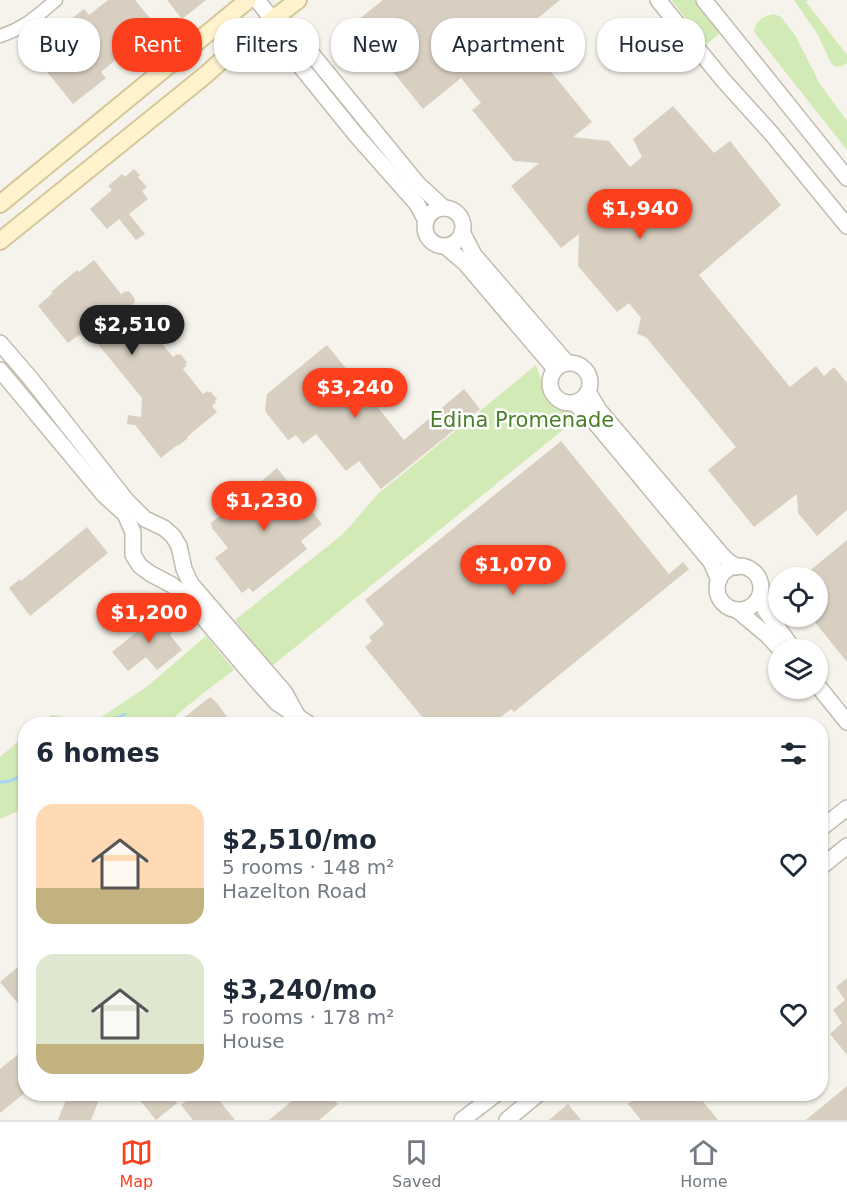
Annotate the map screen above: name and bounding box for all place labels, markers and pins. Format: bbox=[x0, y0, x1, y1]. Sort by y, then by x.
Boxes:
pin: $1,940 bbox=[591, 189, 689, 240]
pin: $2,510 bbox=[83, 305, 181, 356]
pin: $3,240 bbox=[306, 368, 404, 419]
pin: $1,230 bbox=[215, 481, 313, 532]
pin: $1,070 bbox=[464, 545, 562, 596]
pin: $1,200 bbox=[100, 593, 198, 644]

